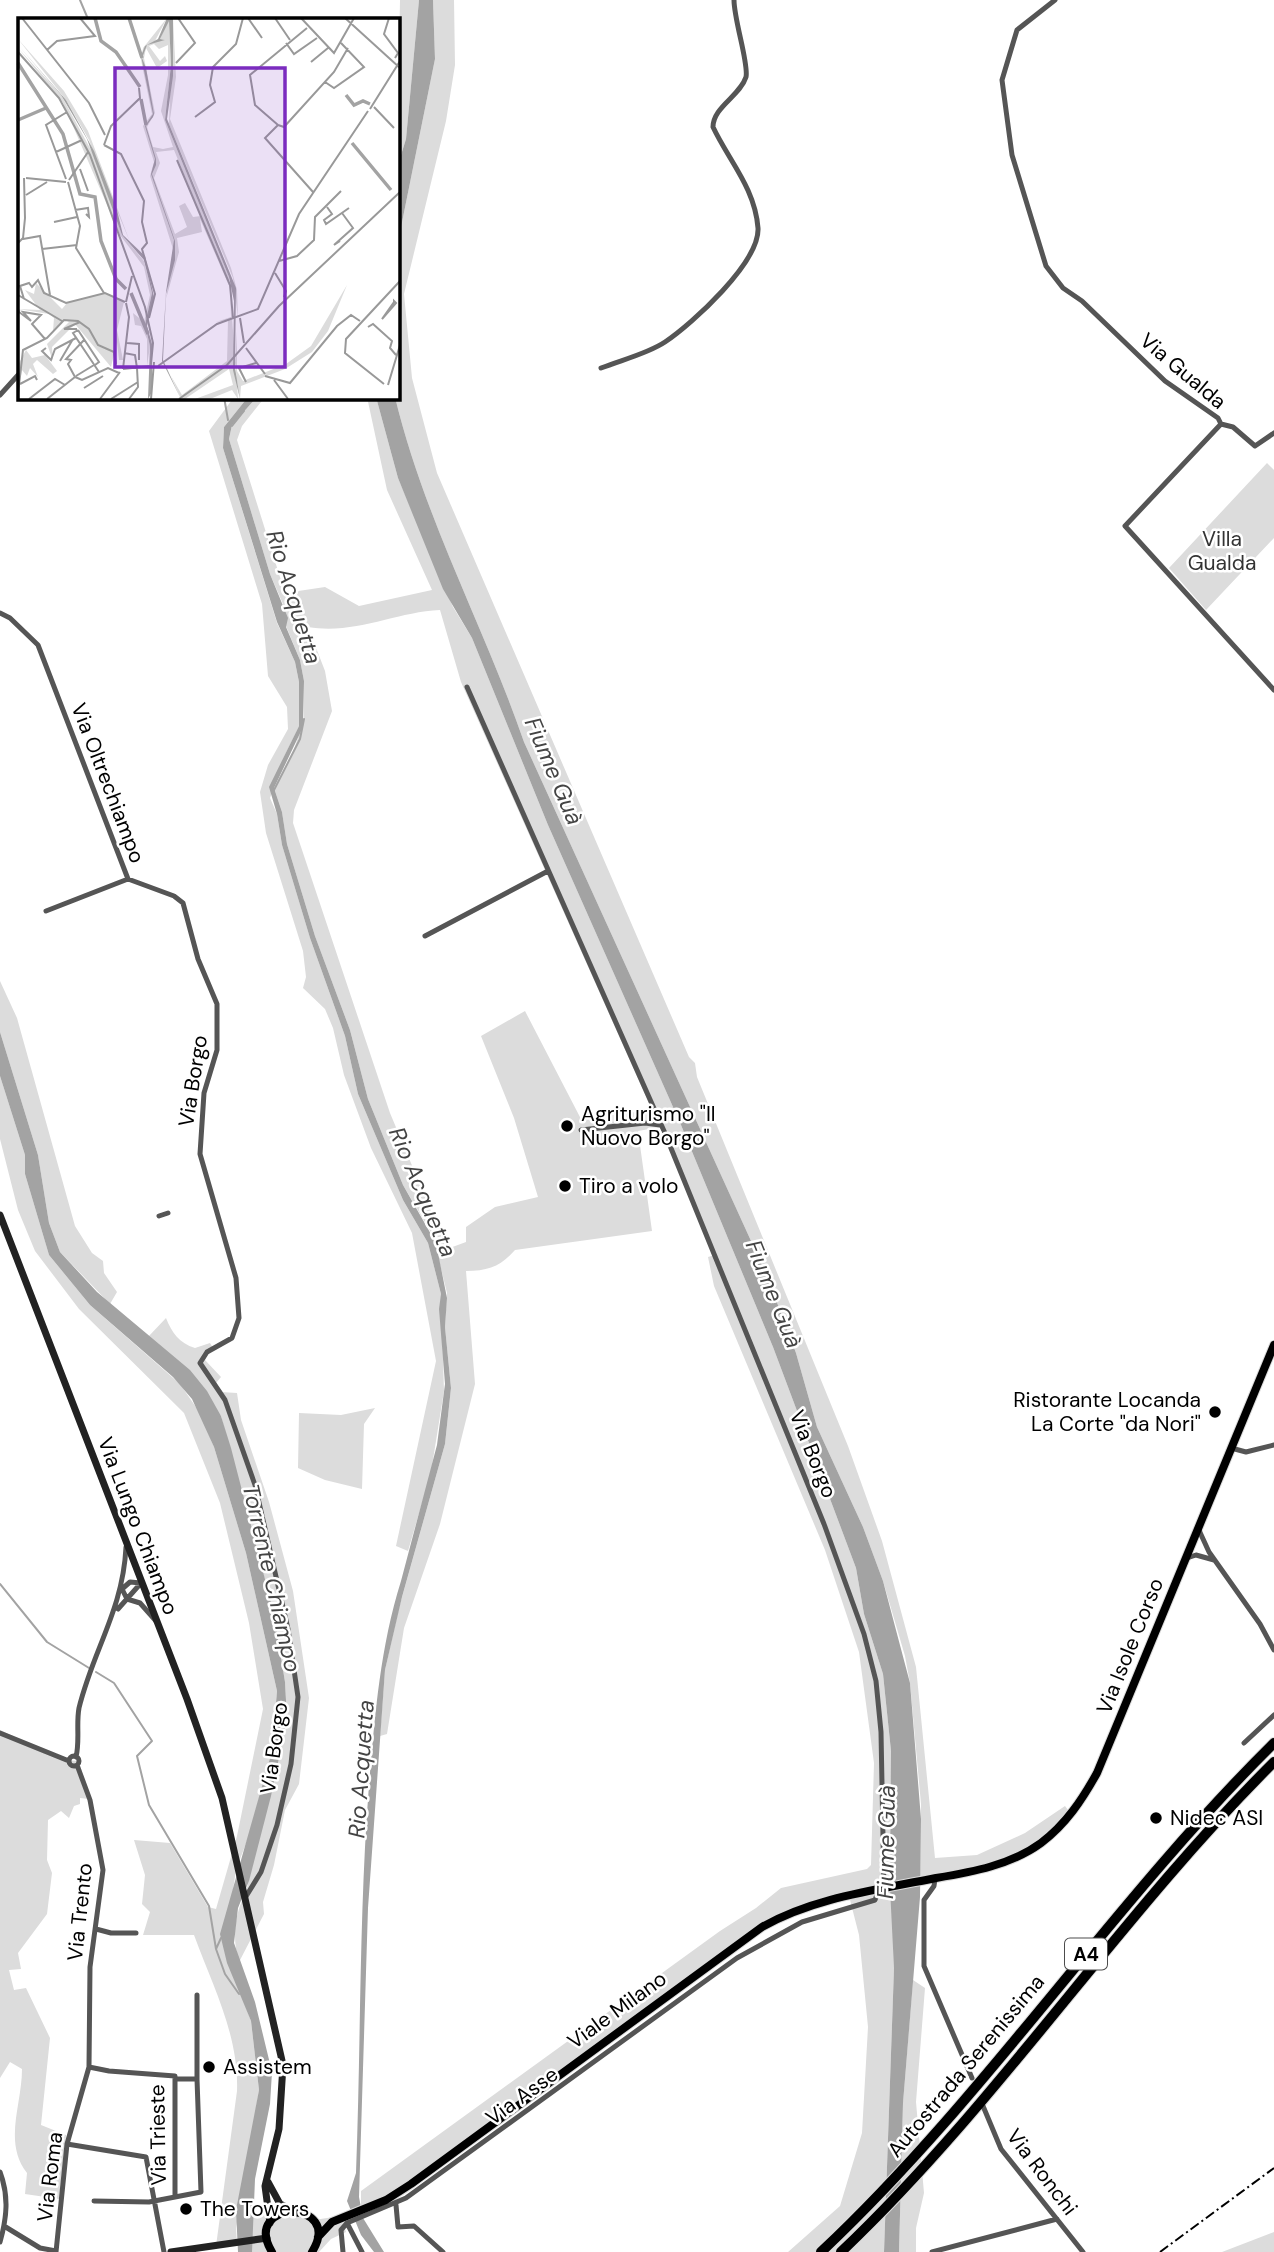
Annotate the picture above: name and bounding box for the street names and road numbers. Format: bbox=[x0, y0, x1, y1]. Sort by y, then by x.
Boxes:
street label: Via Gualda bbox=[1134, 327, 1232, 415]
street label: Via Oltrechiampo bbox=[65, 699, 151, 867]
street label: Via Borgo bbox=[172, 1033, 214, 1129]
street label: Via Borgo bbox=[783, 1406, 843, 1502]
street label: Via Lungo Chiampo bbox=[91, 1433, 185, 1619]
street label: Via Isole Corso bbox=[1090, 1574, 1170, 1718]
street label: Via Borgo bbox=[254, 1700, 294, 1796]
street label: Via Trento bbox=[61, 1862, 99, 1962]
road number: A4 bbox=[1065, 1938, 1107, 1970]
street label: Viale Milano bbox=[562, 1965, 672, 2055]
street label: Autostrada Serenissima bbox=[881, 1969, 1051, 2163]
street label: Via Asse bbox=[480, 2060, 564, 2132]
street label: Via Trieste bbox=[143, 2084, 173, 2186]
street label: Via Ronchi bbox=[1000, 2123, 1084, 2221]
street label: Via Roma bbox=[31, 2130, 69, 2224]

